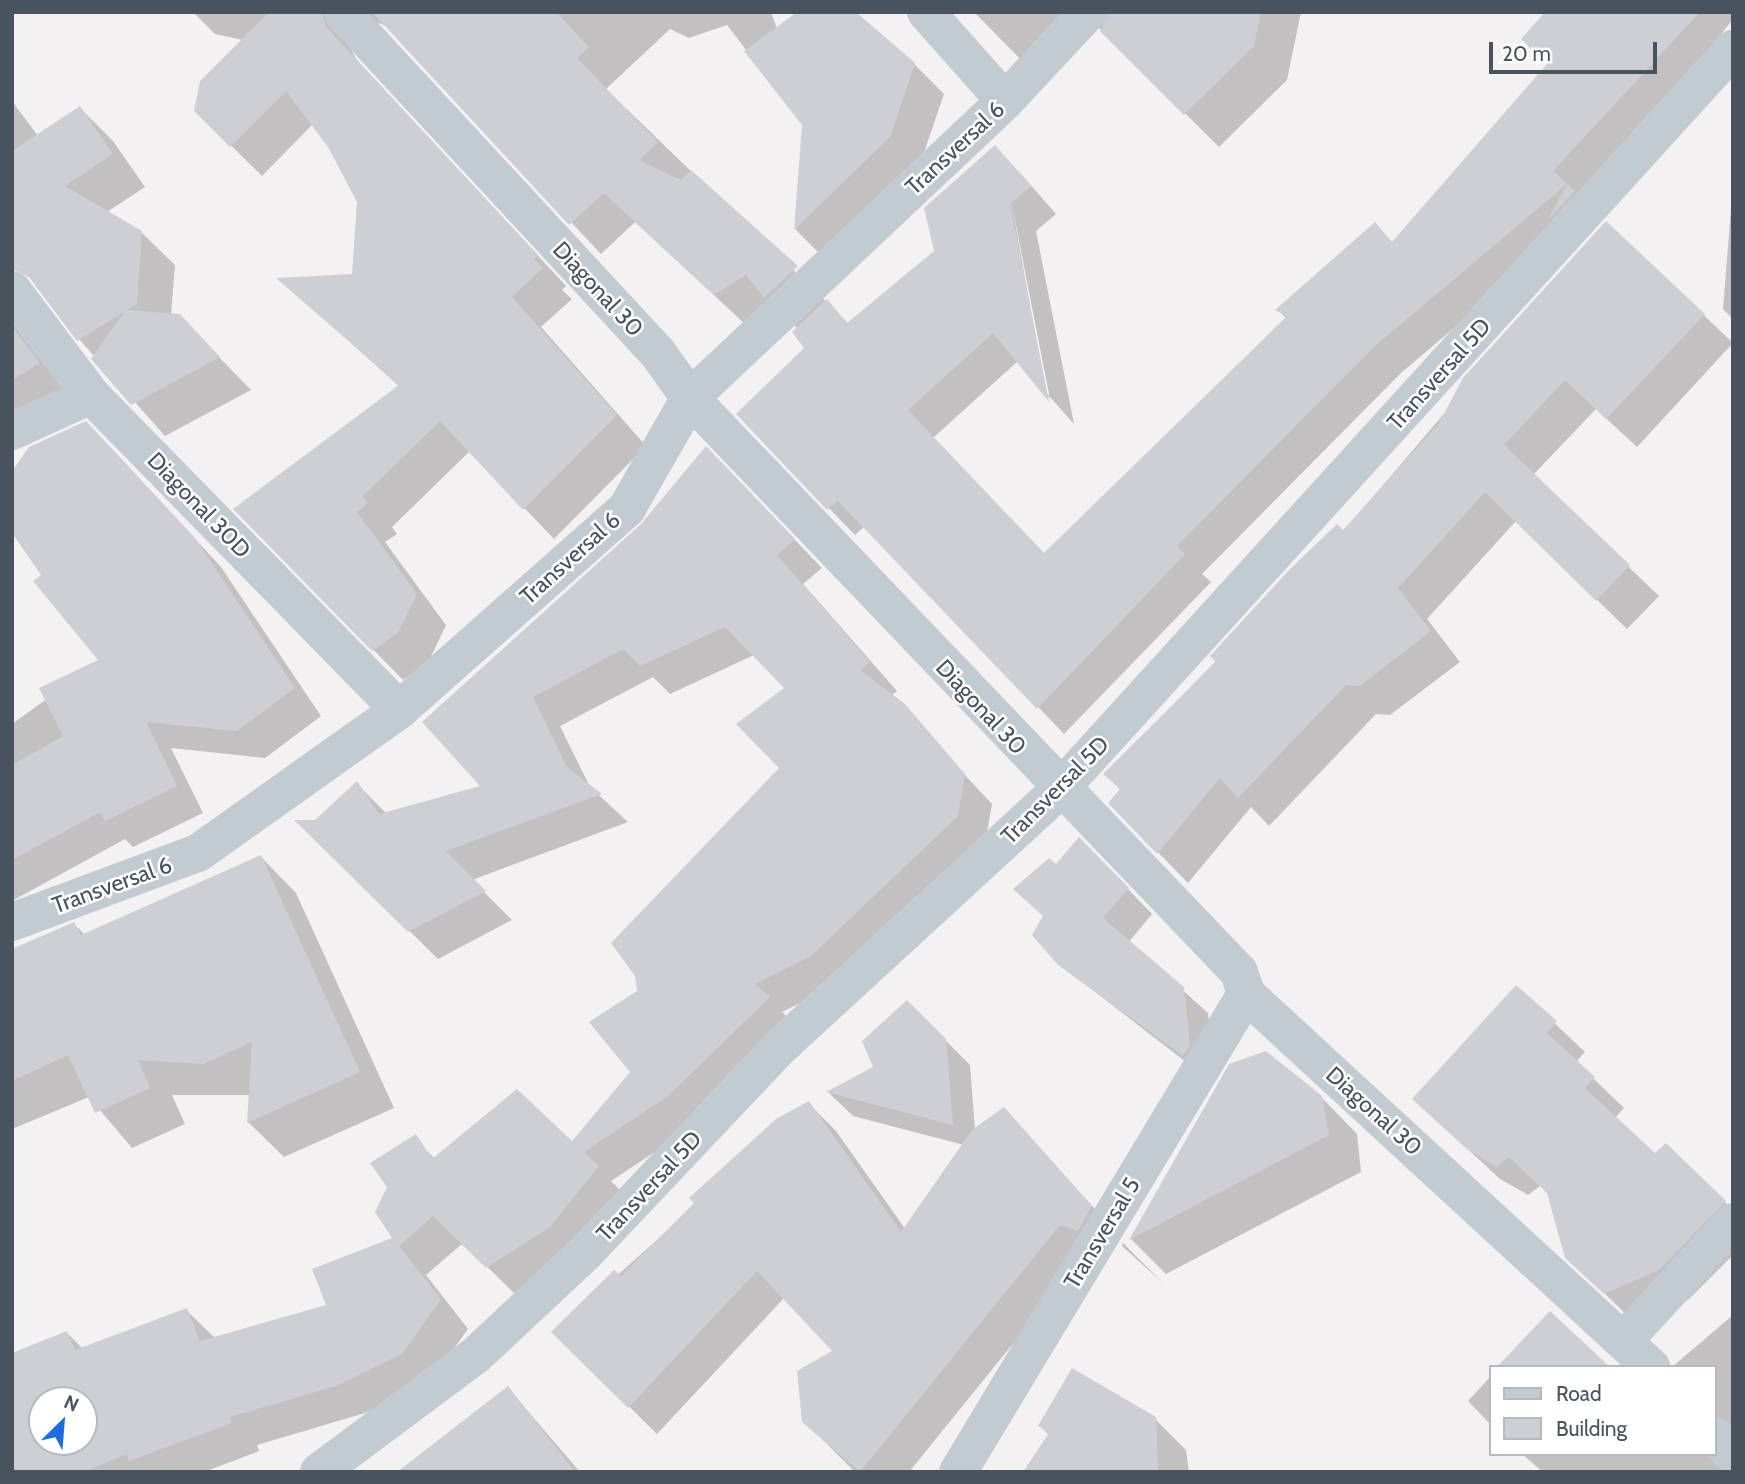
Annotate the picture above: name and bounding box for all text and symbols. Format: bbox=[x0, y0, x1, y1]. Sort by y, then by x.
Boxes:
scale bar bbox=[1493, 28, 1661, 72]
text: 20 m bbox=[1502, 41, 1551, 66]
street label: Transversal 6 bbox=[900, 95, 1010, 201]
street label: Diagonal 30 bbox=[547, 236, 649, 342]
street label: Transversal 5D bbox=[1381, 312, 1497, 436]
street label: Diagonal 30D bbox=[142, 446, 256, 564]
street label: Transversal 6 bbox=[514, 506, 626, 610]
street label: Diagonal 30 bbox=[930, 654, 1032, 760]
street label: Transversal 5D bbox=[995, 730, 1115, 850]
street label: Transversal 6 bbox=[48, 851, 176, 919]
street label: Diagonal 30 bbox=[1320, 1061, 1428, 1161]
street label: Transversal 5D bbox=[591, 1125, 707, 1247]
street label: Transversal 5 bbox=[1058, 1173, 1146, 1293]
legend bbox=[1490, 1365, 1717, 1456]
text: Road bbox=[1556, 1381, 1602, 1406]
north arrow bbox=[28, 1386, 98, 1456]
text: N bbox=[60, 1390, 82, 1417]
text: Building bbox=[1556, 1416, 1627, 1441]

